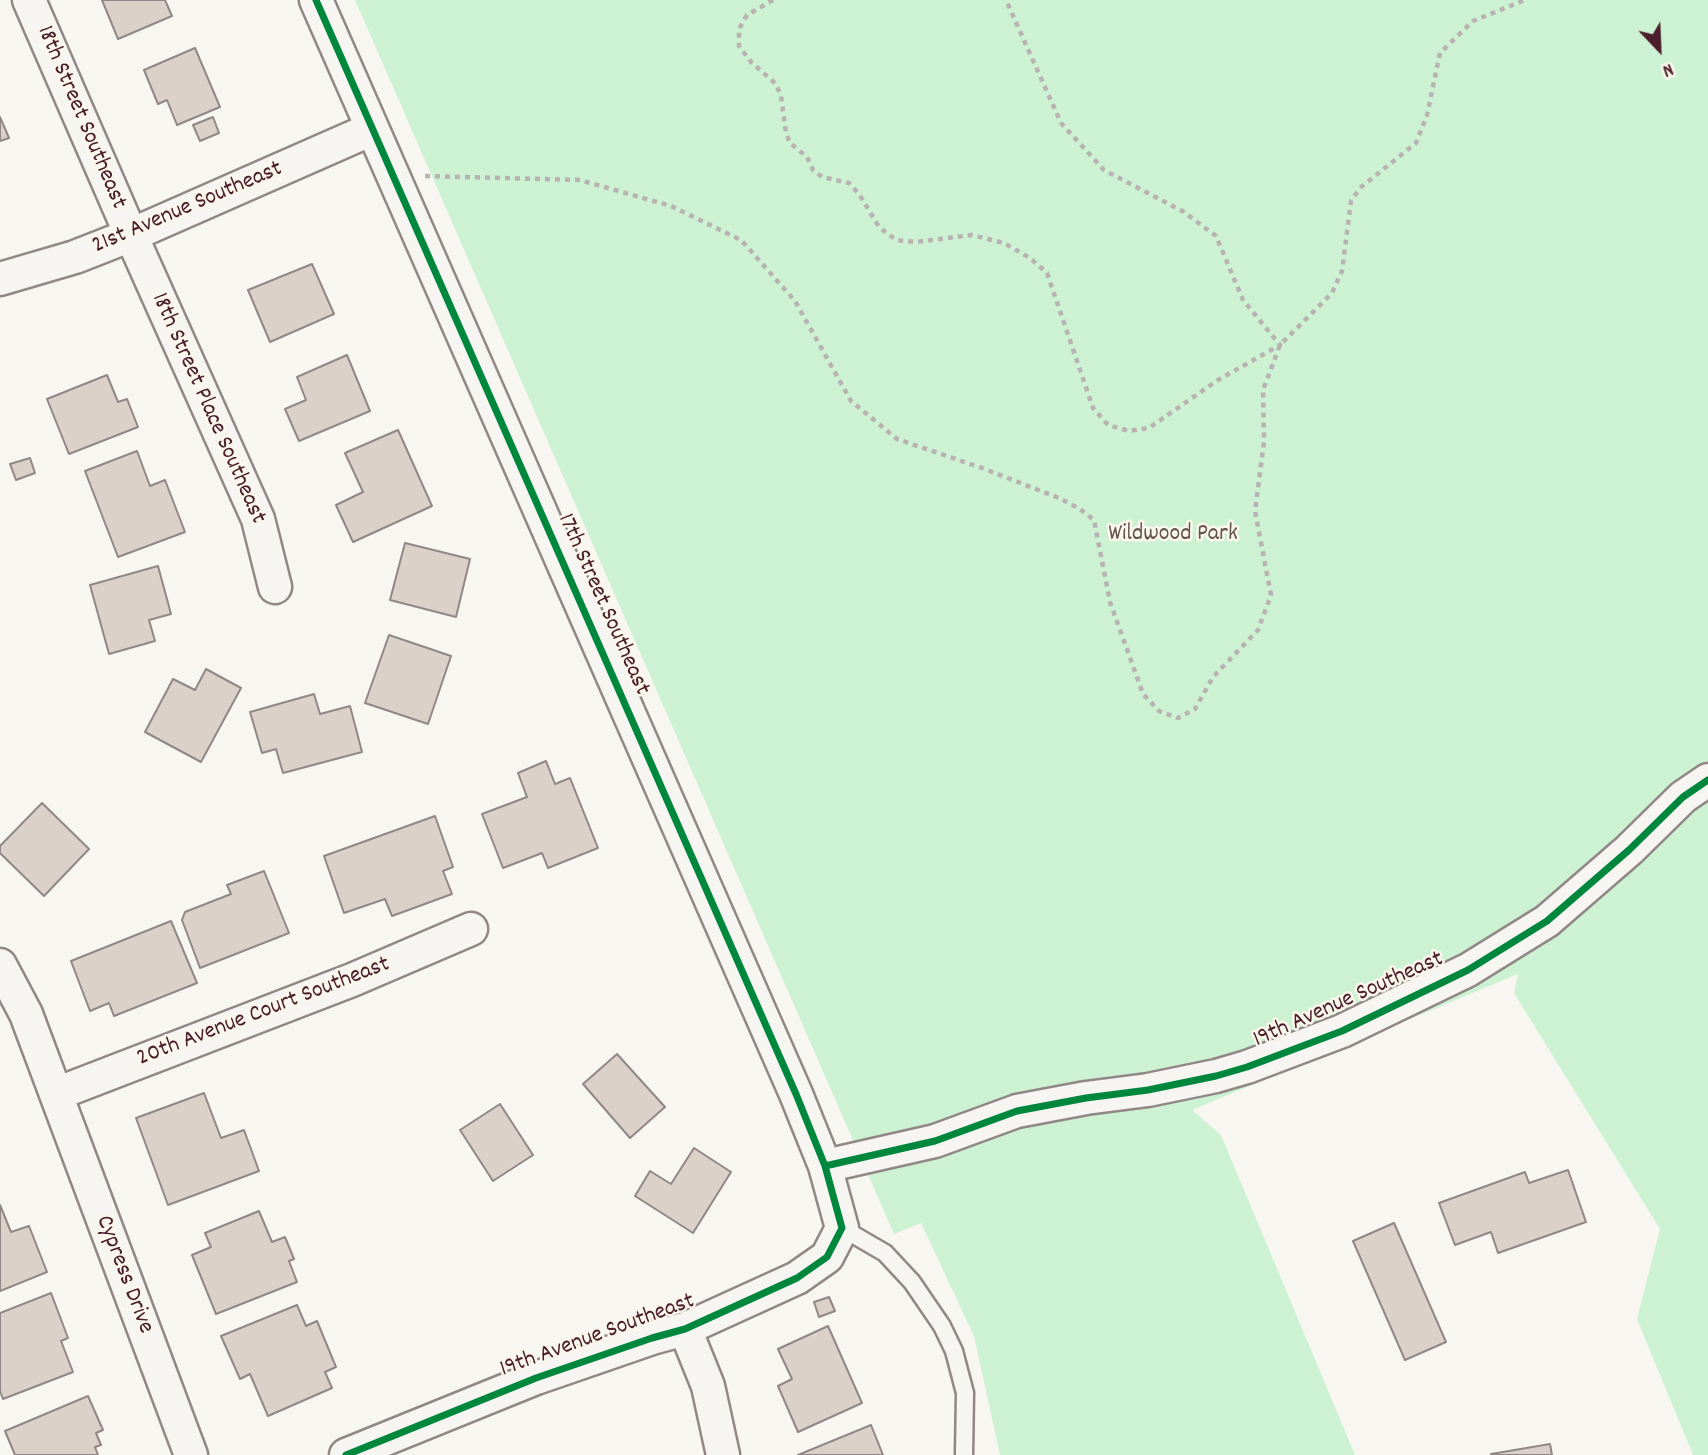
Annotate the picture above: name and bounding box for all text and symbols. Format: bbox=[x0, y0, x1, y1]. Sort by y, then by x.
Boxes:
north arrow bbox=[1624, 14, 1694, 84]
street label: 18th Street Southeast bbox=[28, 22, 132, 214]
text: N bbox=[1658, 55, 1677, 83]
street label: 21st Avenue Southeast bbox=[89, 156, 287, 262]
street label: 18th Street Place Southeast bbox=[143, 289, 271, 529]
street label: 17th Street Southeast bbox=[549, 510, 655, 700]
park label: Wildwood Park bbox=[1108, 522, 1238, 550]
street label: 19th Avenue Southeast bbox=[1250, 946, 1448, 1056]
street label: 20th Avenue Court Southeast bbox=[134, 951, 394, 1075]
street label: Cypress Drive bbox=[87, 1212, 159, 1338]
street label: 19th Avenue Southeast bbox=[497, 1288, 699, 1386]

